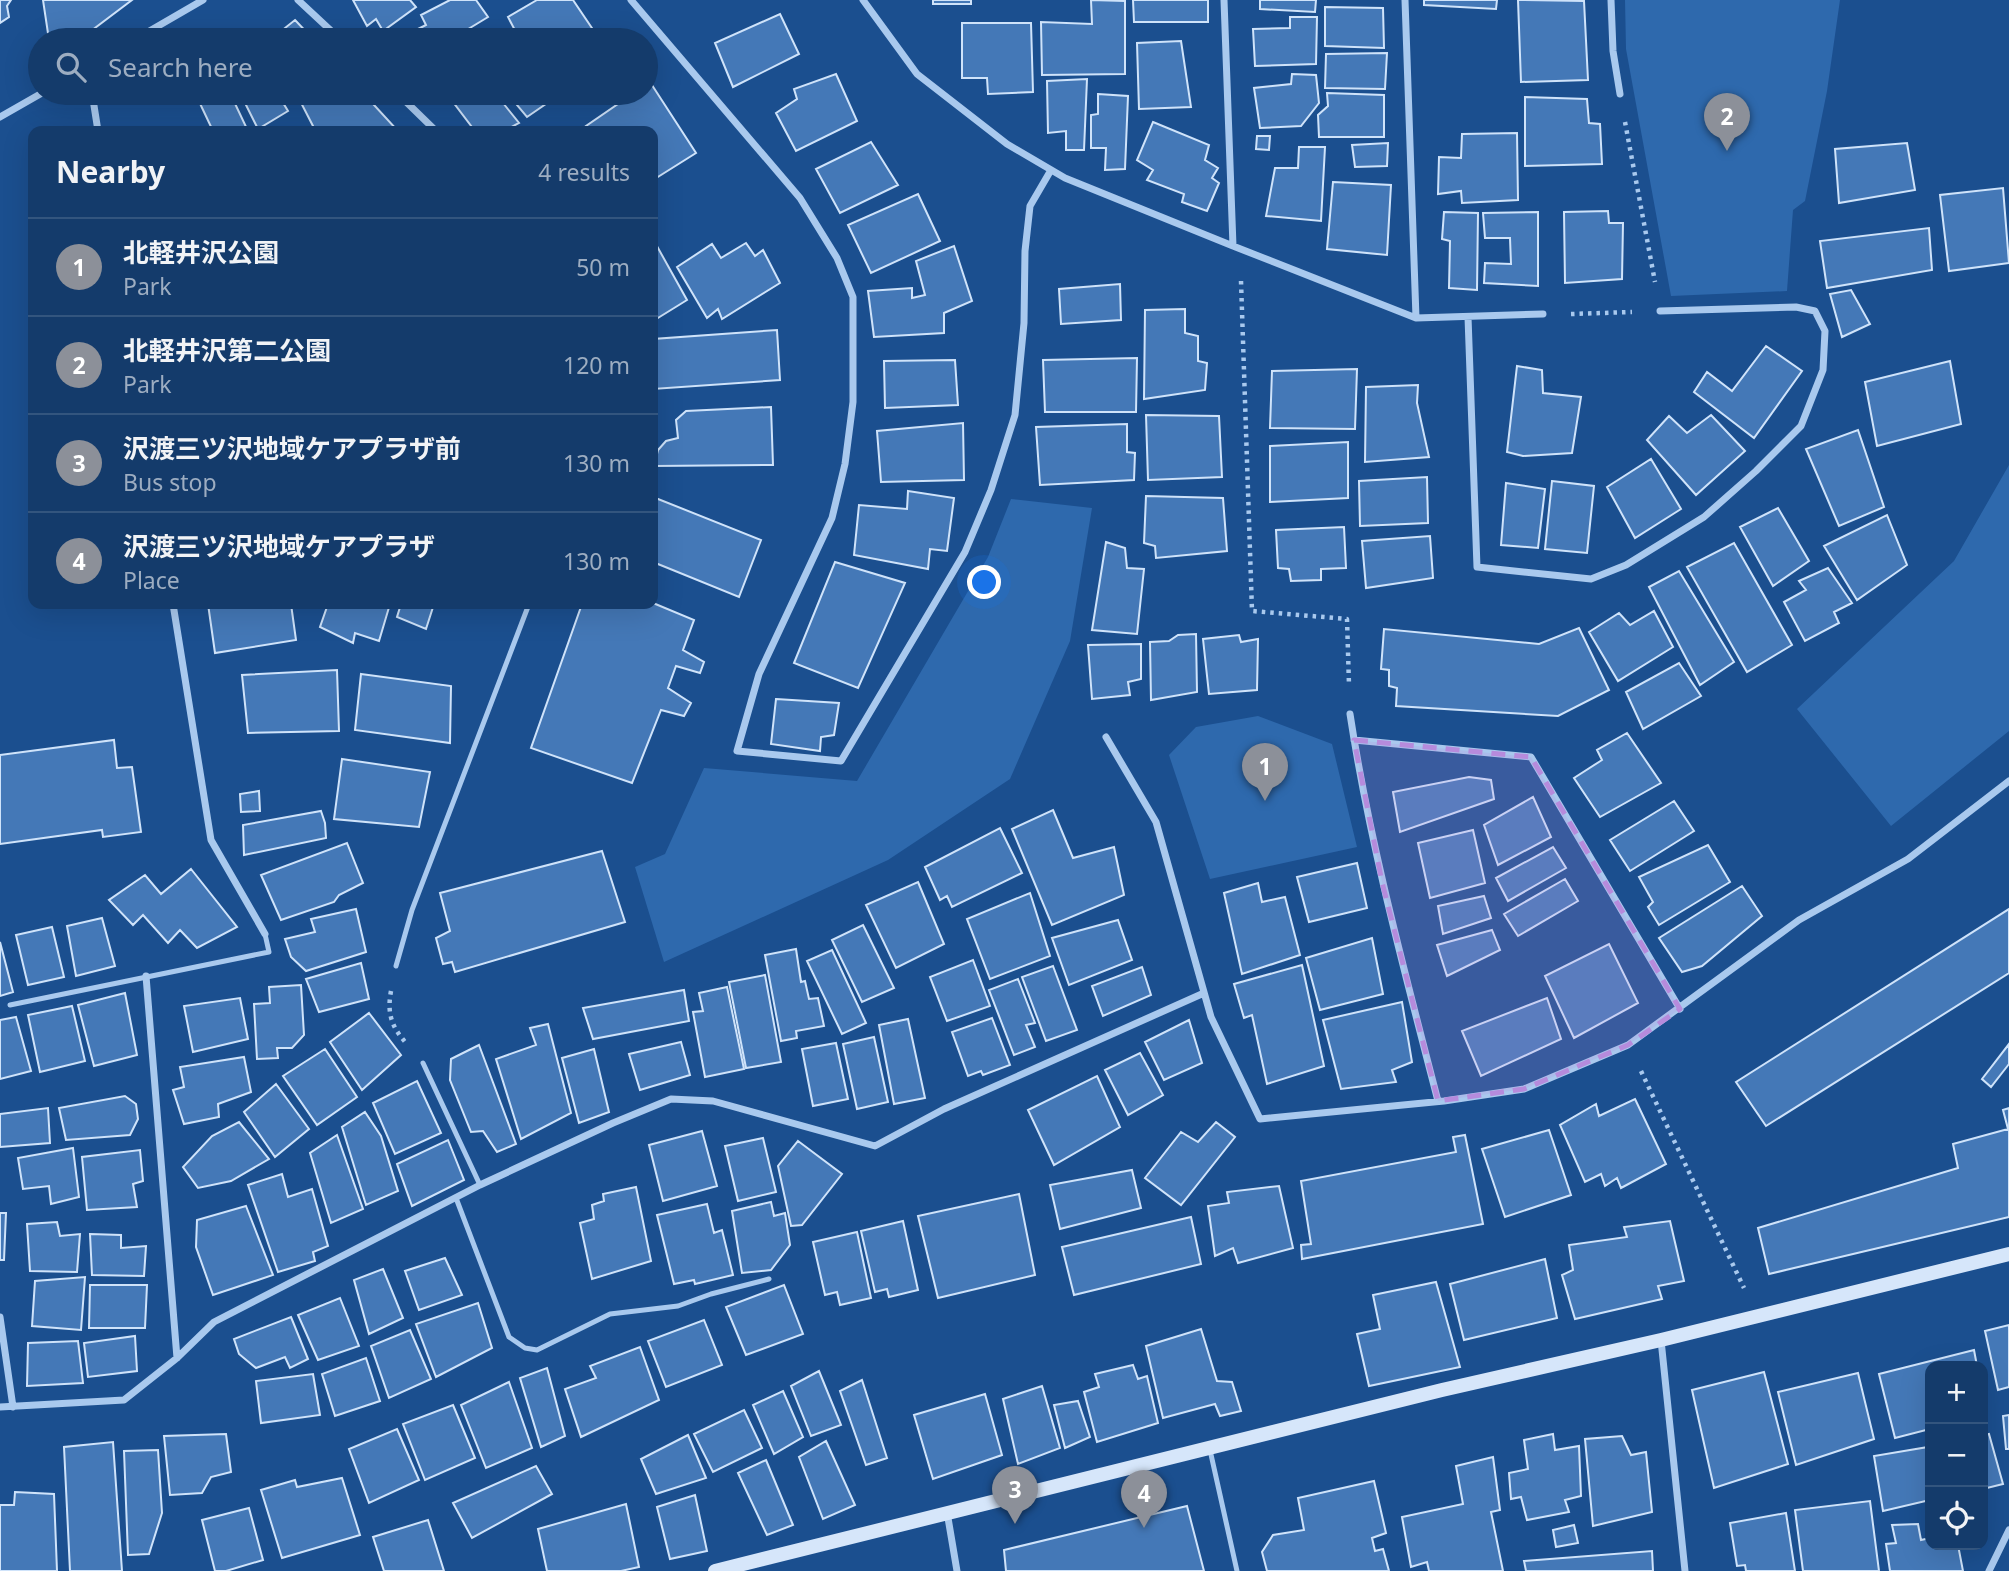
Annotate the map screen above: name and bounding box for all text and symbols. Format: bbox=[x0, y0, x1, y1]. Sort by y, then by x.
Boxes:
search box bbox=[28, 28, 658, 105]
icon: search bbox=[52, 48, 90, 86]
text: Search here bbox=[108, 49, 253, 85]
pin: 2 bbox=[1704, 93, 1750, 151]
text: Nearby bbox=[56, 151, 165, 192]
text: 4 results bbox=[538, 156, 630, 188]
text: 北軽井沢公園 bbox=[123, 234, 279, 270]
text: 1 bbox=[72, 251, 86, 283]
text: 50 m bbox=[576, 251, 630, 283]
text: Park bbox=[123, 270, 172, 302]
text: 北軽井沢第二公園 bbox=[123, 332, 331, 368]
text: 2 bbox=[72, 349, 86, 381]
text: 120 m bbox=[563, 349, 630, 381]
text: Park bbox=[123, 368, 172, 400]
text: 沢渡三ツ沢地域ケアプラザ前 bbox=[123, 430, 461, 466]
text: 3 bbox=[72, 447, 86, 479]
text: 130 m bbox=[563, 447, 630, 479]
text: Bus stop bbox=[123, 466, 217, 498]
text: 沢渡三ツ沢地域ケアプラザ bbox=[123, 528, 435, 564]
text: 4 bbox=[72, 545, 86, 577]
text: 130 m bbox=[563, 545, 630, 577]
text: Place bbox=[123, 564, 180, 596]
your location bbox=[967, 565, 1001, 599]
pin: 1 bbox=[1242, 743, 1288, 801]
map controls bbox=[1925, 1361, 1988, 1550]
button: + bbox=[1925, 1361, 1988, 1424]
button: − bbox=[1925, 1424, 1988, 1487]
pin: 3 bbox=[992, 1466, 1038, 1524]
pin: 4 bbox=[1121, 1470, 1167, 1528]
button: locate bbox=[1925, 1487, 1988, 1550]

